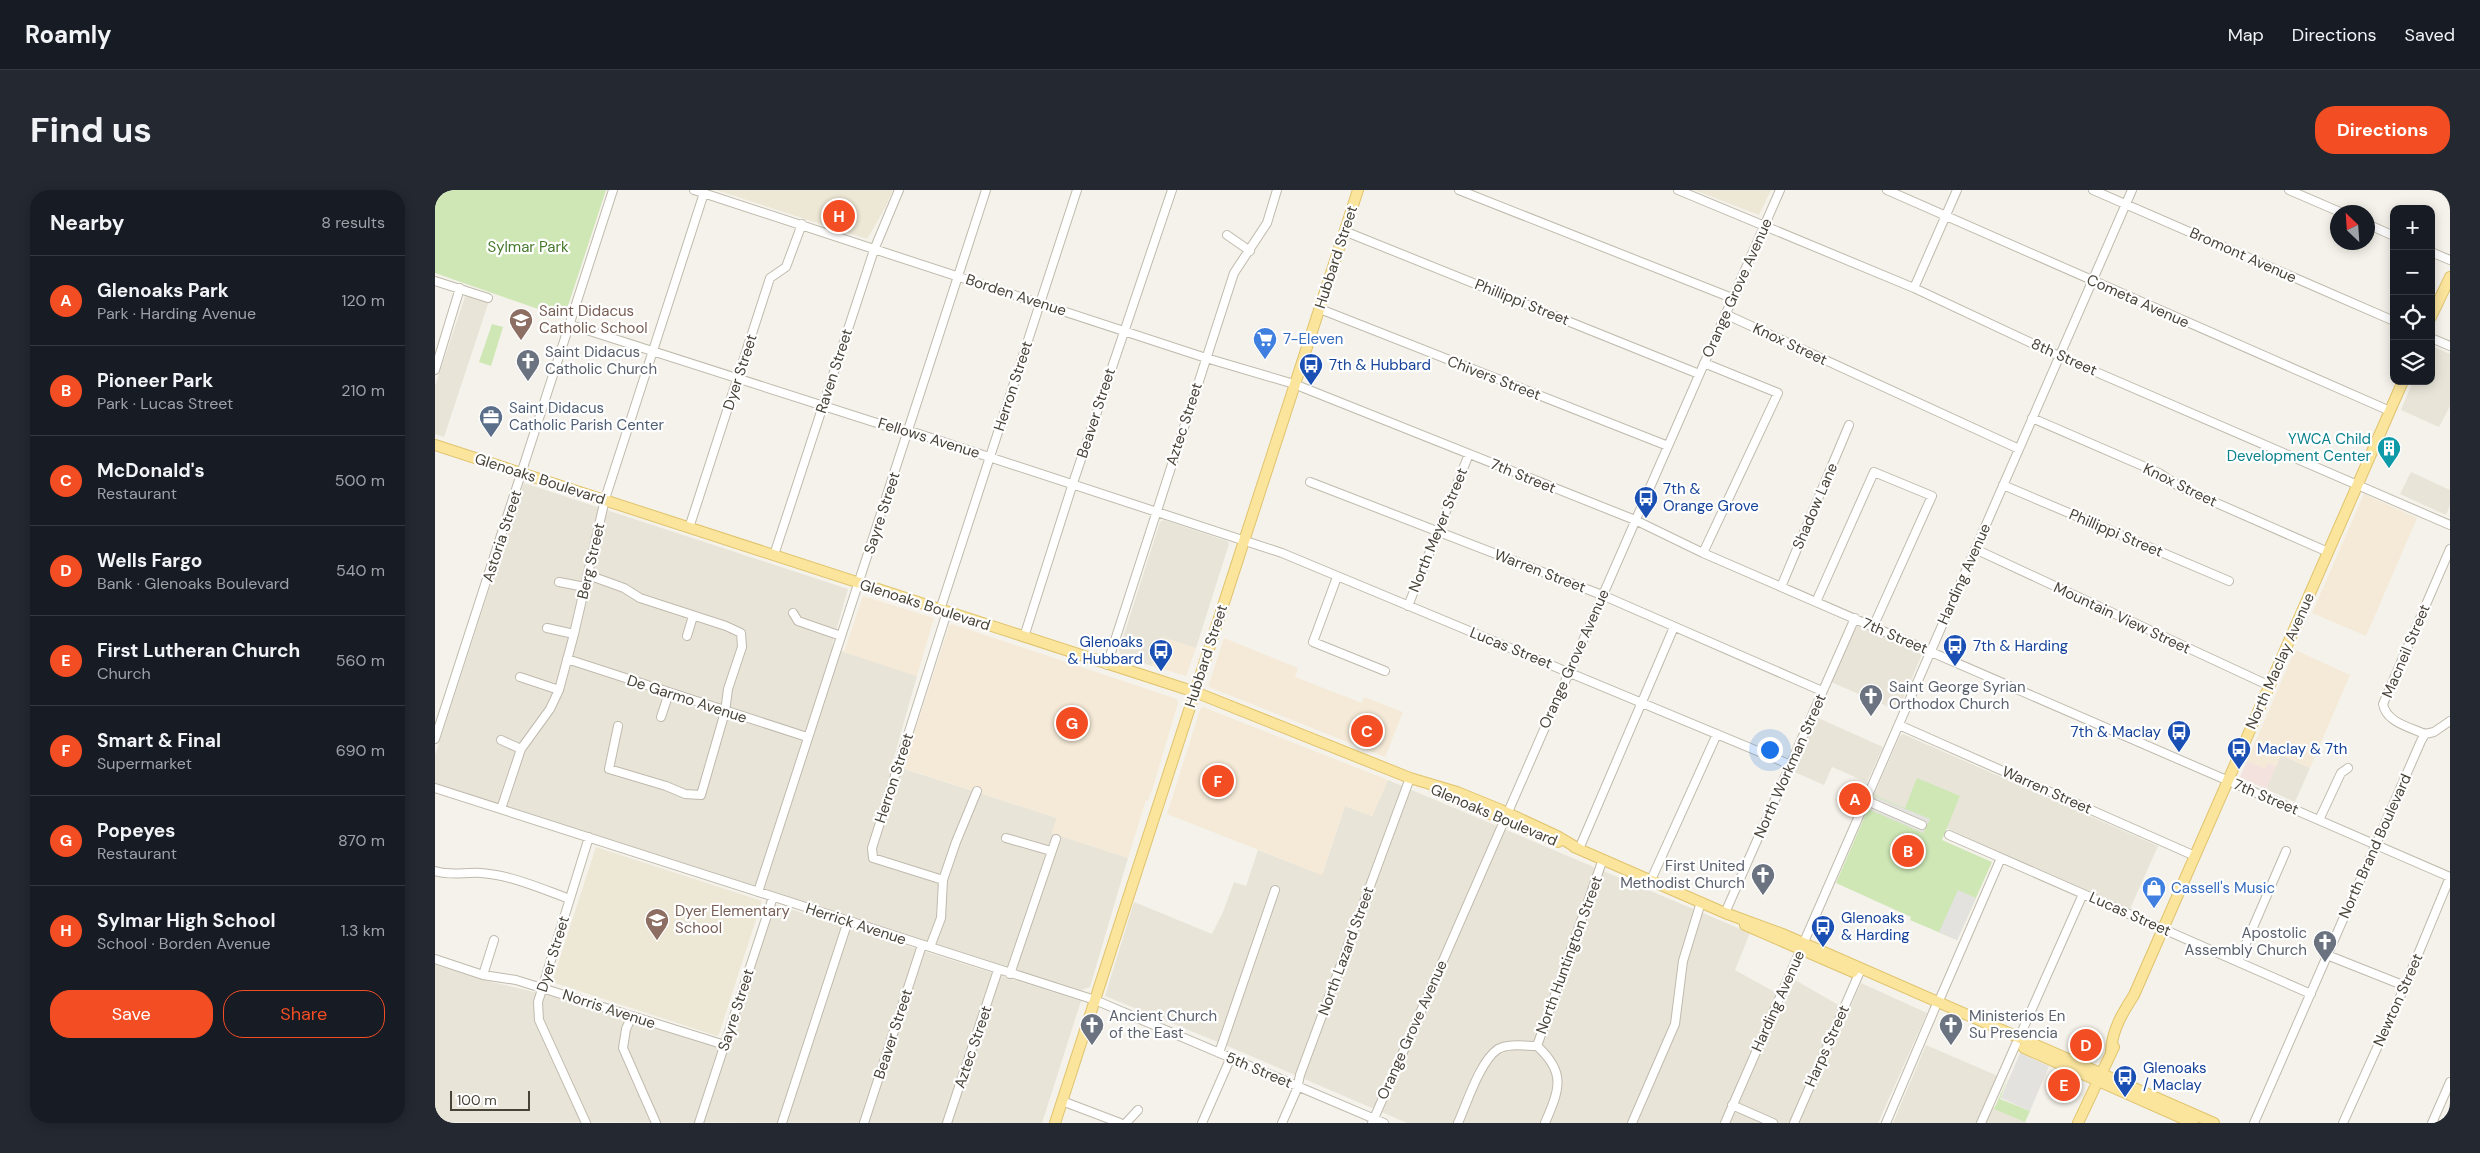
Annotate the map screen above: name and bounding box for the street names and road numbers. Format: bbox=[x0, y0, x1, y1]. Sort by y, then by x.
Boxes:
street label: Hubbard Street bbox=[1310, 203, 1362, 311]
street label: Orange Grove Avenue bbox=[1697, 215, 1777, 361]
street label: Bromont Avenue bbox=[2186, 222, 2300, 288]
street label: Borden Avenue bbox=[963, 269, 1069, 321]
street label: Cometa Avenue bbox=[2084, 269, 2192, 333]
street label: Phillippi Street bbox=[1472, 274, 1572, 330]
street label: Knox Street bbox=[1750, 318, 1831, 370]
street label: Raven Street bbox=[811, 326, 857, 416]
street label: Dyer Street bbox=[718, 331, 762, 412]
street label: 8th Street bbox=[2028, 334, 2100, 380]
street label: Herron Street bbox=[989, 338, 1037, 434]
street label: Chivers Street bbox=[1444, 351, 1544, 405]
street label: Beaver Street bbox=[1072, 365, 1120, 461]
street label: Aztec Street bbox=[1161, 380, 1207, 468]
street label: Fellows Avenue bbox=[876, 413, 982, 463]
street label: Glenoaks Boulevard bbox=[472, 448, 608, 510]
street label: 7th Street bbox=[1487, 454, 1559, 498]
street label: Knox Street bbox=[2140, 459, 2220, 512]
street label: Shadow Lane bbox=[1788, 460, 1842, 552]
street label: North Meyer Street bbox=[1404, 465, 1472, 595]
street label: Sayre Street bbox=[859, 469, 905, 557]
street label: Astoria Street bbox=[478, 487, 526, 585]
street label: Phillippi Street bbox=[2066, 504, 2166, 562]
street label: Harding Avenue bbox=[1933, 520, 1995, 628]
street label: Berg Street bbox=[573, 521, 610, 601]
street label: Warren Street bbox=[1491, 544, 1589, 598]
street label: Glenoaks Boulevard bbox=[857, 574, 993, 636]
street label: Mountain View Street bbox=[2050, 578, 2194, 659]
street label: Orange Grove Avenue bbox=[1534, 586, 1614, 732]
street label: North Maclay Avenue bbox=[2241, 590, 2319, 732]
street label: Macneil Street bbox=[2377, 601, 2435, 701]
street label: Hubbard Street bbox=[1180, 602, 1232, 710]
street label: 7th Street bbox=[1859, 613, 1931, 659]
street label: Lucas Street bbox=[1467, 622, 1555, 674]
street label: De Garmo Avenue bbox=[624, 670, 750, 728]
street label: North Workman Street bbox=[1749, 691, 1831, 841]
street label: Herron Street bbox=[870, 730, 918, 826]
street label: Warren Street bbox=[1999, 761, 2095, 819]
street label: North Brand Boulevard bbox=[2334, 770, 2416, 922]
street label: 7th Street bbox=[2230, 774, 2302, 820]
street label: Glenoaks Boulevard bbox=[1427, 779, 1561, 851]
street label: North Huntington Street bbox=[1531, 873, 1607, 1037]
street label: North Lazard Street bbox=[1313, 884, 1379, 1018]
street label: Lucas Street bbox=[2086, 887, 2174, 941]
street label: Herrick Avenue bbox=[803, 898, 909, 950]
street label: Dyer Street bbox=[532, 913, 574, 994]
street label: Harding Avenue bbox=[1747, 947, 1809, 1055]
street label: Newton Street bbox=[2369, 950, 2427, 1050]
street label: Orange Grove Avenue bbox=[1372, 957, 1452, 1103]
street label: Sayre Street bbox=[713, 966, 759, 1054]
street label: Norris Avenue bbox=[560, 985, 658, 1033]
street label: Beaver Street bbox=[869, 986, 917, 1082]
street label: Harps Street bbox=[1800, 1002, 1854, 1090]
street label: Aztec Street bbox=[950, 1003, 997, 1091]
street label: 5th Street bbox=[1223, 1047, 1295, 1093]

